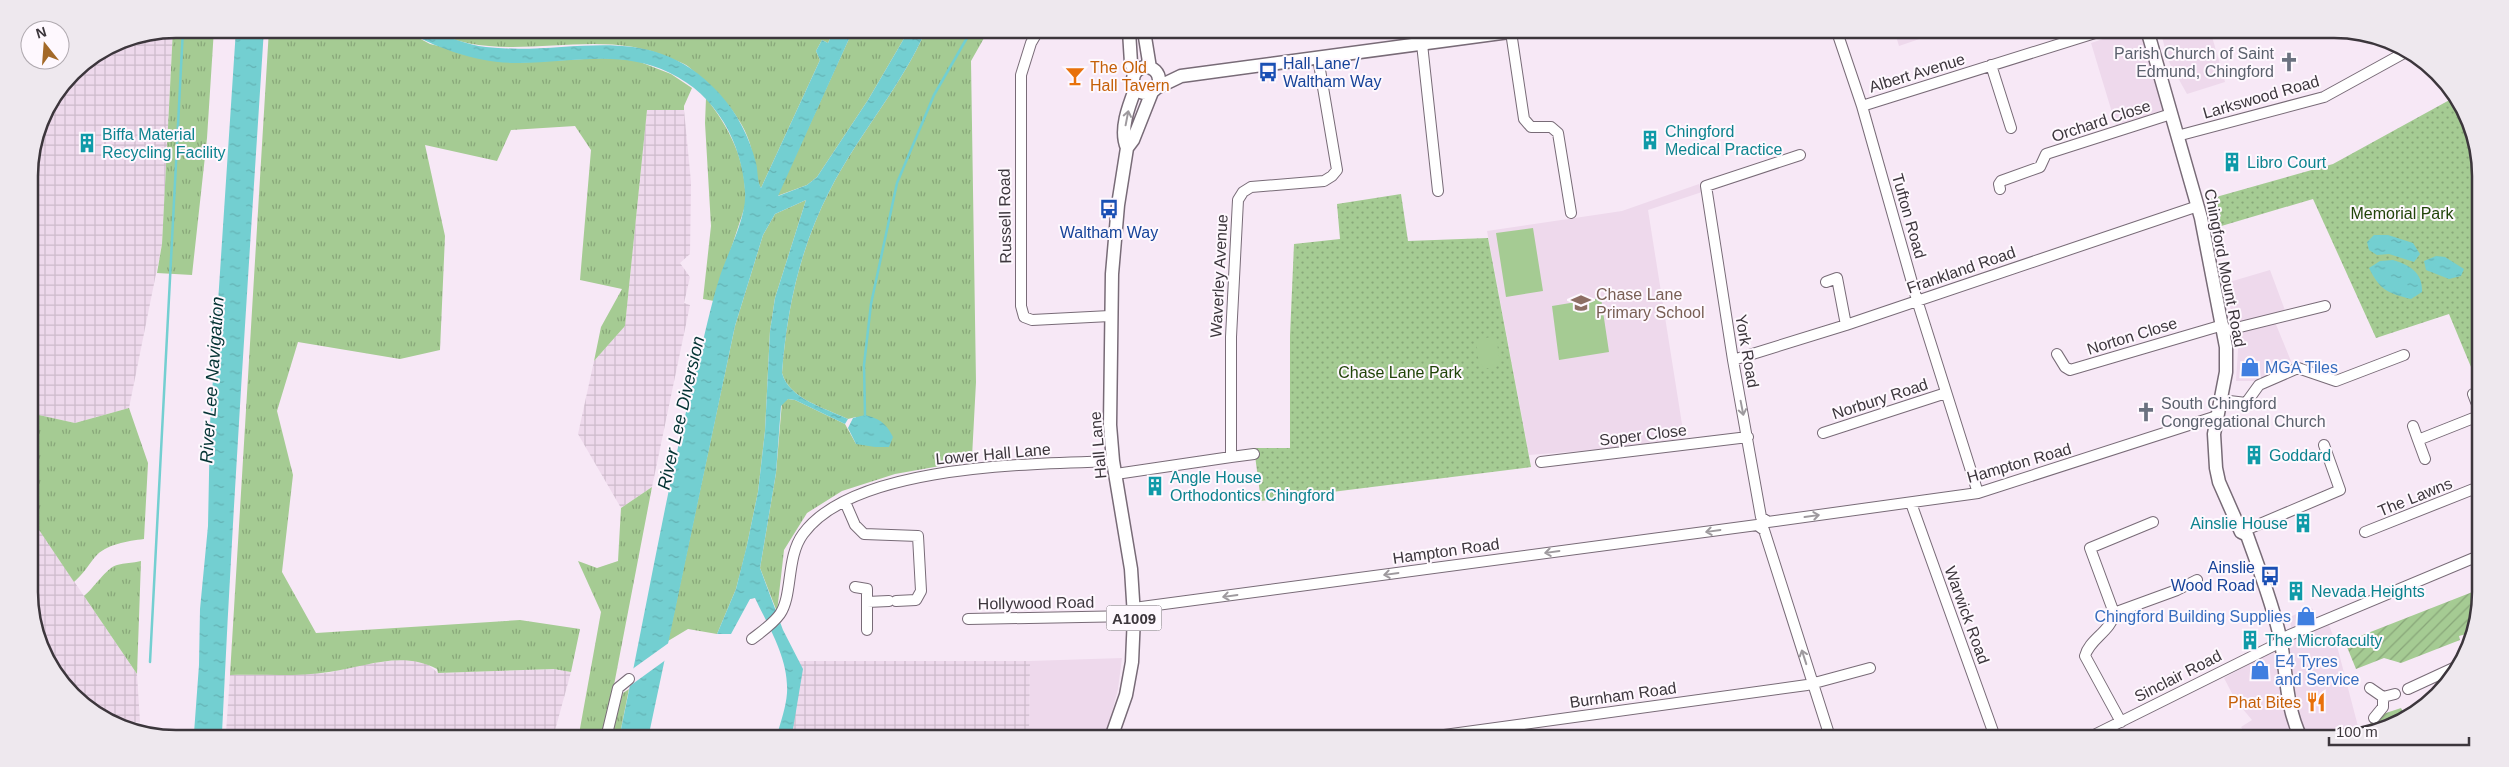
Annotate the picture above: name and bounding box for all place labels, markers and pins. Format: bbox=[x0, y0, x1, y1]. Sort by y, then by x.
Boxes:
place label: Parish Church of Saint Edmund, Chingford bbox=[2114, 45, 2275, 80]
church icon: Parish Church of Saint Edmund, Chingford bbox=[2278, 51, 2300, 73]
place label: Hall Lane / Waltham Way bbox=[1283, 55, 1381, 90]
place label: The Old Hall Tavern bbox=[1090, 59, 1170, 94]
bus stop icon: Hall Lane / Waltham Way bbox=[1257, 61, 1279, 83]
bar icon: The Old Hall Tavern bbox=[1064, 65, 1086, 87]
place label: Chingford Medical Practice bbox=[1665, 123, 1782, 158]
place label: Biffa Material Recycling Facility bbox=[102, 126, 226, 161]
building icon: Chingford Medical Practice bbox=[1639, 129, 1661, 151]
building icon: Biffa Material Recycling Facility bbox=[76, 132, 98, 154]
building icon: Libro Court bbox=[2221, 151, 2243, 173]
place label: Libro Court bbox=[2247, 154, 2327, 171]
bus stop icon: Waltham Way bbox=[1098, 198, 1120, 220]
place label: Waltham Way bbox=[1060, 224, 1158, 241]
place label: Chase Lane Primary School bbox=[1596, 286, 1704, 321]
school or university icon: Chase Lane Primary School bbox=[1570, 292, 1592, 314]
shop icon: MGA Tiles bbox=[2239, 356, 2261, 378]
place label: MGA Tiles bbox=[2265, 359, 2338, 376]
place label: South Chingford Congregational Church bbox=[2161, 395, 2326, 430]
church icon: South Chingford Congregational Church bbox=[2135, 401, 2157, 423]
building icon: Goddard bbox=[2243, 444, 2265, 466]
place label: Goddard bbox=[2269, 447, 2331, 464]
place label: Angle House Orthodontics Chingford bbox=[1170, 469, 1335, 504]
building icon: Angle House Orthodontics Chingford bbox=[1144, 475, 1166, 497]
building icon: Ainslie House bbox=[2292, 512, 2314, 534]
place label: Ainslie House bbox=[2190, 515, 2288, 532]
place label: Ainslie Wood Road bbox=[2171, 559, 2255, 594]
bus stop icon: Ainslie Wood Road bbox=[2259, 565, 2281, 587]
building icon: Nevada Heights bbox=[2285, 580, 2307, 602]
place label: Nevada Heights bbox=[2311, 583, 2425, 600]
shop icon: Chingford Building Supplies bbox=[2295, 605, 2317, 627]
place label: Chingford Building Supplies bbox=[2094, 608, 2291, 625]
building icon: The Microfaculty bbox=[2239, 629, 2261, 651]
place label: The Microfaculty bbox=[2265, 632, 2382, 649]
place label: E4 Tyres and Service bbox=[2275, 653, 2360, 688]
shop icon: E4 Tyres and Service bbox=[2249, 659, 2271, 681]
restaurant icon: Phat Bites bbox=[2305, 691, 2327, 713]
place label: Phat Bites bbox=[2228, 694, 2301, 711]

